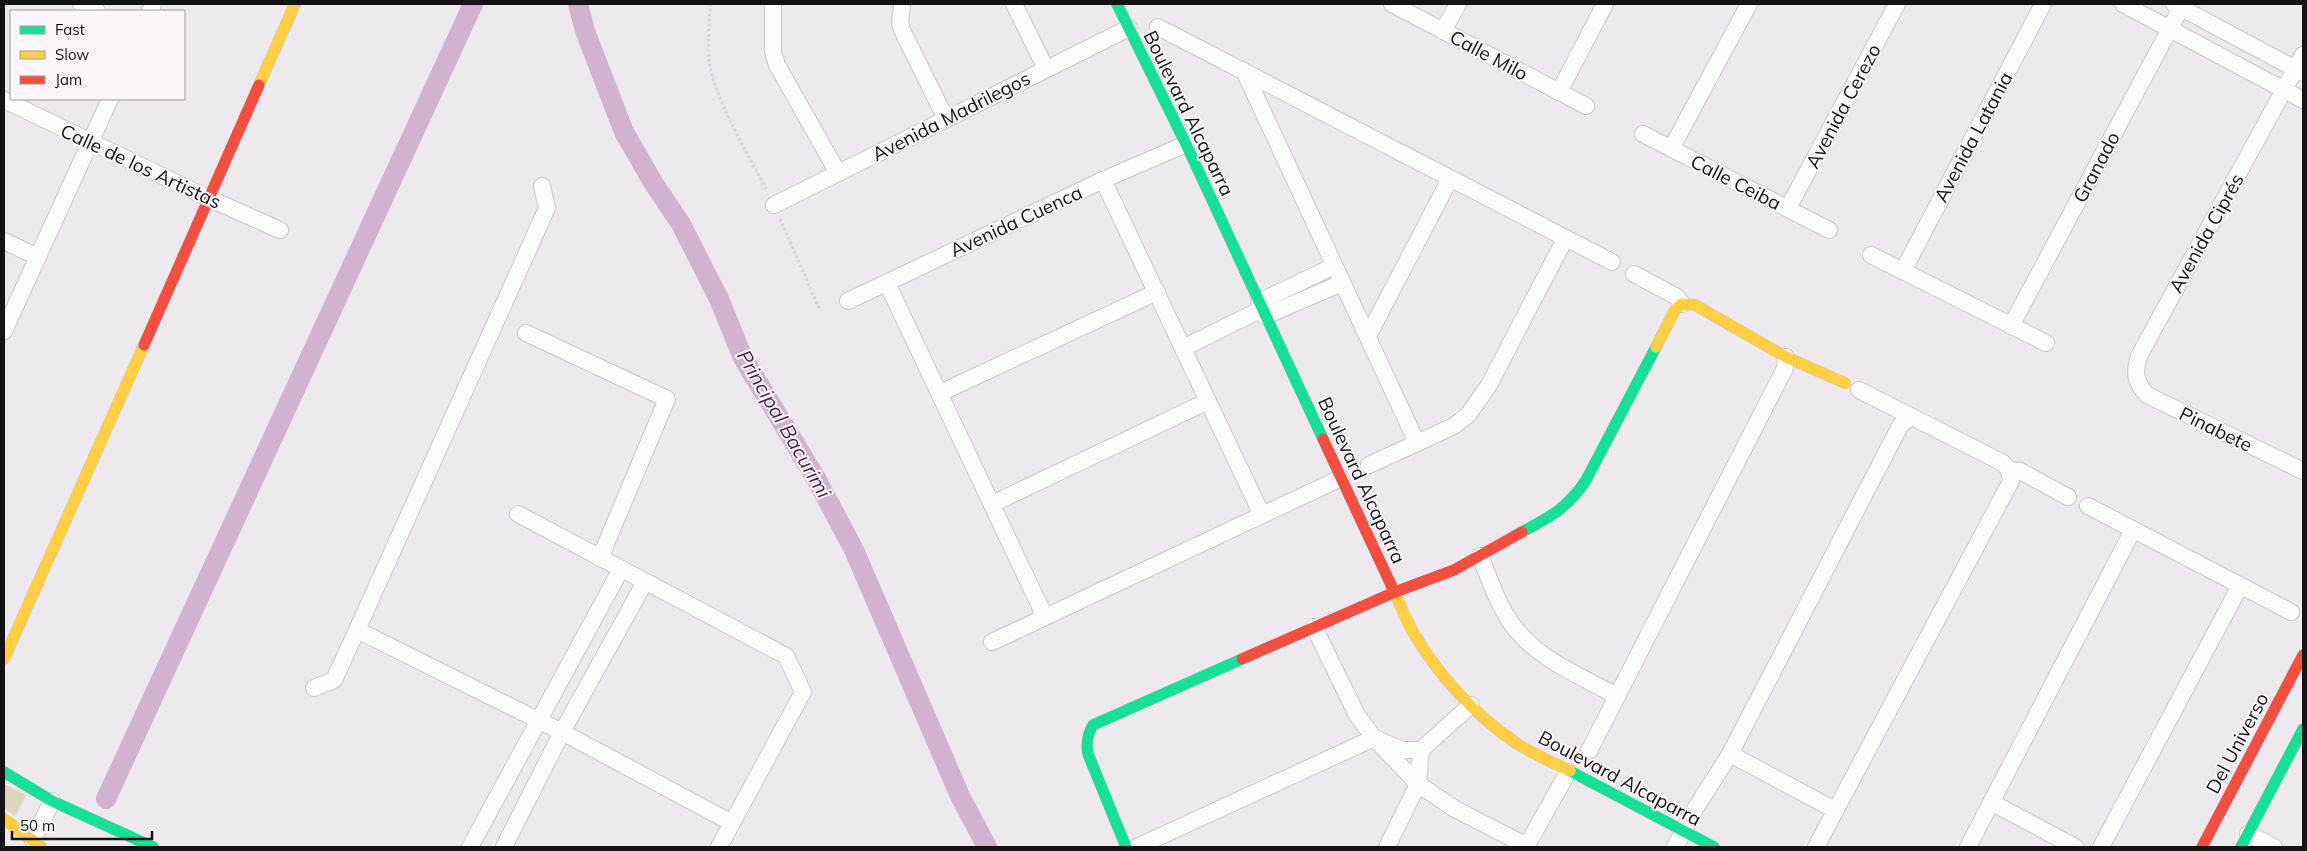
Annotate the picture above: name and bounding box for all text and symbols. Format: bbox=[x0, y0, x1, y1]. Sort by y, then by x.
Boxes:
legend bbox=[10, 10, 185, 100]
text: Fast bbox=[55, 20, 85, 39]
street label: Calle Milo bbox=[1446, 25, 1532, 85]
street label: Boulevard Alcaparra bbox=[1139, 26, 1239, 200]
street label: Avenida Cerezo bbox=[1800, 40, 1886, 172]
text: Slow bbox=[55, 45, 89, 64]
street label: Avenida Madrilegos bbox=[868, 66, 1034, 166]
street label: Avenida Latania bbox=[1929, 68, 2017, 206]
text: Jam bbox=[55, 70, 82, 89]
street label: Calle de los Artistas bbox=[57, 118, 225, 214]
street label: Granado bbox=[2067, 127, 2125, 207]
street label: Calle Ceiba bbox=[1687, 149, 1785, 215]
street label: Avenida Ciprés bbox=[2163, 169, 2249, 297]
street label: Avenida Cuenca bbox=[946, 180, 1086, 262]
water label: Principal Bacurimi bbox=[732, 345, 837, 502]
street label: Boulevard Alcaparra bbox=[1313, 393, 1411, 567]
street label: Pinabete bbox=[2176, 401, 2256, 457]
street label: Del Universo bbox=[2200, 688, 2274, 798]
street label: Boulevard Alcaparra bbox=[1534, 725, 1706, 831]
scale bar bbox=[12, 808, 152, 840]
text: 50 m bbox=[20, 816, 55, 835]

